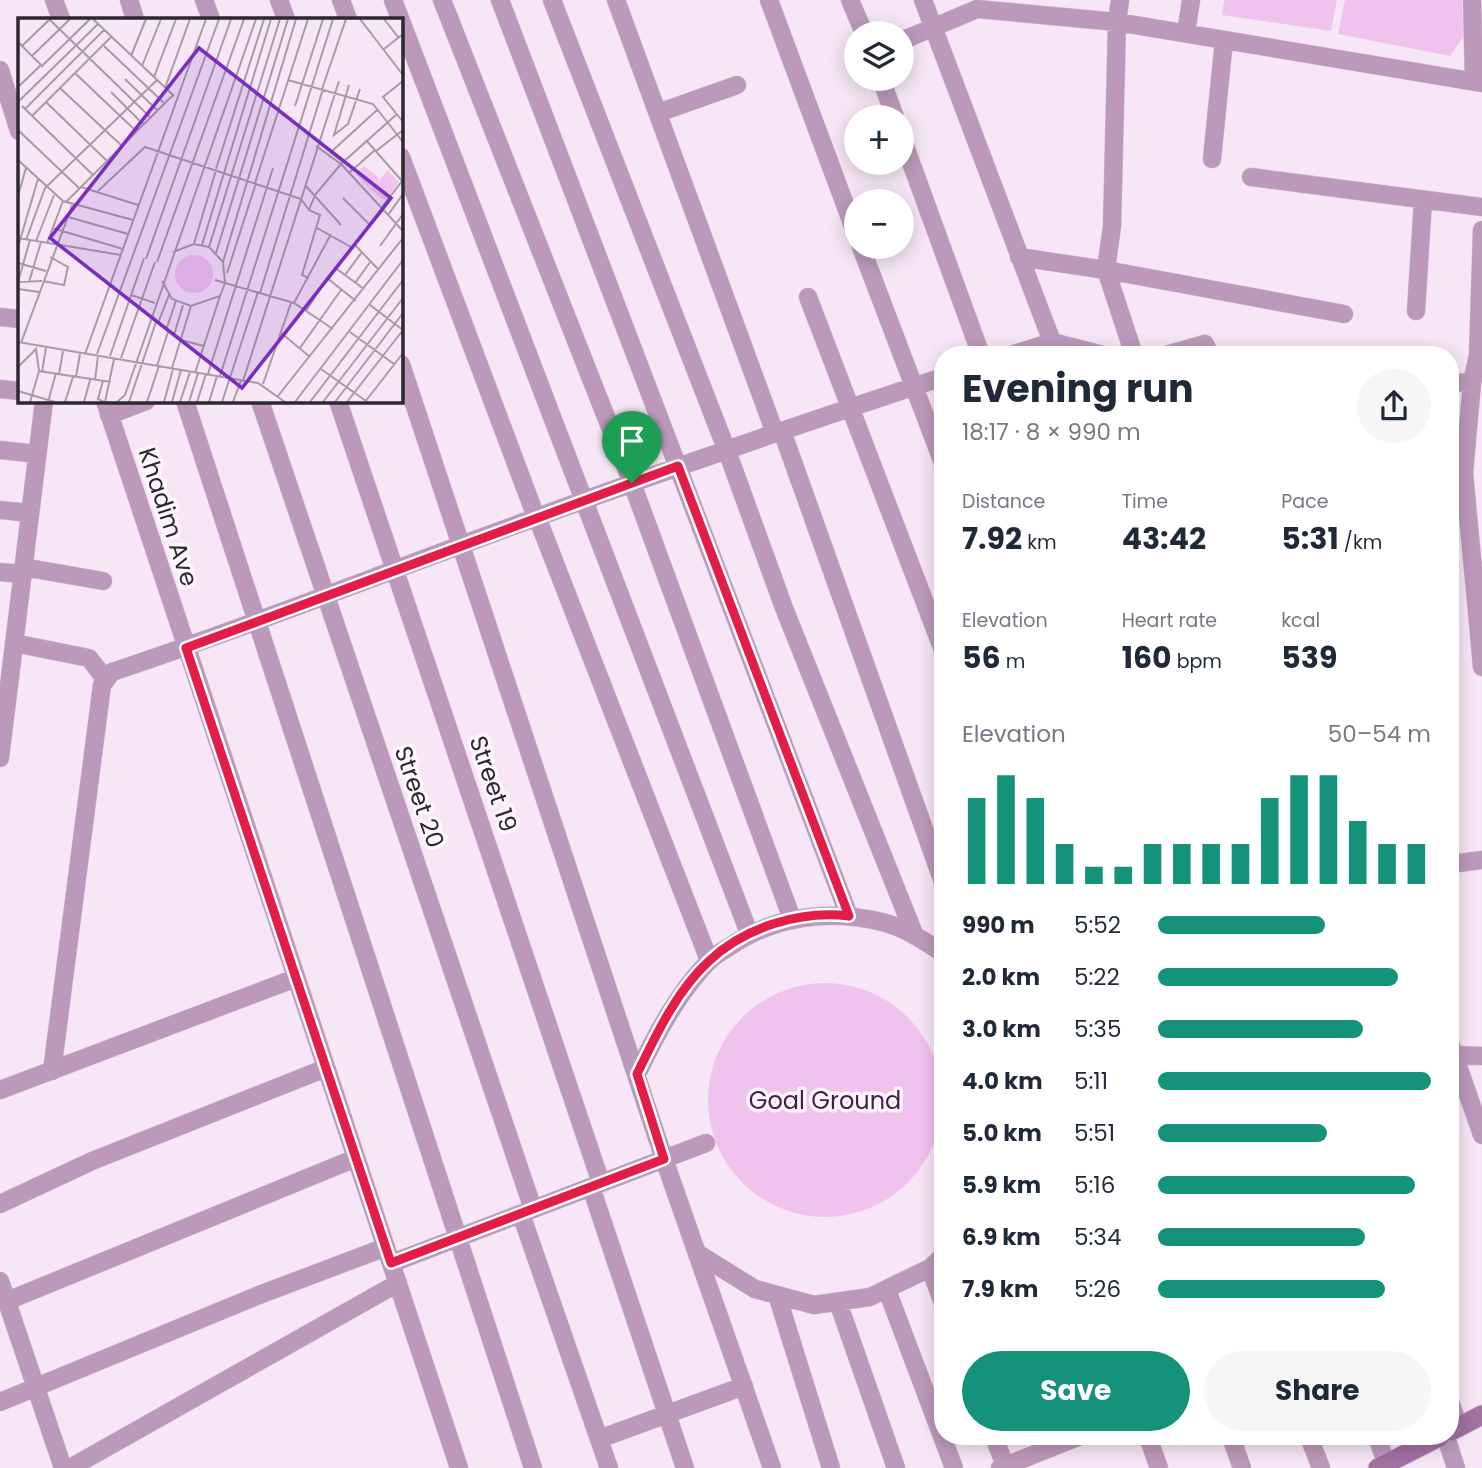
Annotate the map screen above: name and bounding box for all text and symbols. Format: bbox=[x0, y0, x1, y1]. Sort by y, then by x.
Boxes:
inset map bbox=[18, 18, 402, 402]
map controls bbox=[844, 21, 914, 259]
button: layers bbox=[844, 21, 914, 91]
button: + bbox=[844, 105, 914, 175]
button: − bbox=[844, 189, 914, 259]
text: Evening run bbox=[962, 362, 1194, 415]
button: share bbox=[1357, 369, 1431, 443]
pin bbox=[602, 411, 662, 483]
text: 18:17 · 8 × 990 m bbox=[962, 416, 1141, 448]
icon: arrive bbox=[613, 422, 651, 460]
street label: Khadim Ave bbox=[131, 443, 206, 590]
text: Distance bbox=[962, 488, 1045, 515]
text: Time bbox=[1122, 488, 1168, 515]
text: Pace bbox=[1281, 488, 1329, 515]
text: 7.92 bbox=[962, 517, 1022, 560]
text: 43:42 bbox=[1122, 517, 1206, 560]
text: 5:31 bbox=[1281, 517, 1339, 560]
text: km bbox=[1022, 529, 1057, 556]
text: /km bbox=[1339, 529, 1382, 556]
text: Elevation bbox=[962, 607, 1048, 634]
text: Heart rate bbox=[1122, 607, 1217, 634]
text: kcal bbox=[1281, 607, 1320, 634]
text: 56 bbox=[962, 636, 1001, 679]
text: 160 bbox=[1122, 636, 1172, 679]
text: 539 bbox=[1281, 636, 1337, 679]
text: m bbox=[1001, 648, 1025, 675]
text: bpm bbox=[1172, 648, 1222, 675]
text: Elevation bbox=[962, 718, 1066, 750]
text: 50–54 m bbox=[1328, 718, 1431, 750]
street label: Street 19 bbox=[462, 731, 525, 836]
street label: Street 20 bbox=[387, 742, 452, 852]
text: 990 m bbox=[962, 909, 1035, 941]
text: 5:52 bbox=[1074, 909, 1121, 941]
text: 2.0 km bbox=[962, 961, 1040, 993]
text: 5:22 bbox=[1074, 961, 1120, 993]
text: 3.0 km bbox=[962, 1013, 1041, 1045]
text: 5:35 bbox=[1074, 1013, 1121, 1045]
text: 4.0 km bbox=[962, 1065, 1043, 1097]
text: 5:11 bbox=[1074, 1065, 1108, 1097]
park label: Goal Ground bbox=[749, 1084, 901, 1117]
text: 5.0 km bbox=[962, 1117, 1042, 1149]
text: 5:51 bbox=[1074, 1117, 1115, 1149]
text: 5.9 km bbox=[962, 1169, 1041, 1201]
text: 5:16 bbox=[1074, 1169, 1115, 1201]
text: 6.9 km bbox=[962, 1221, 1041, 1253]
text: 5:34 bbox=[1074, 1221, 1121, 1253]
text: 7.9 km bbox=[962, 1273, 1038, 1305]
text: 5:26 bbox=[1074, 1273, 1121, 1305]
button: Save bbox=[962, 1351, 1190, 1431]
button: Share bbox=[1204, 1351, 1431, 1431]

